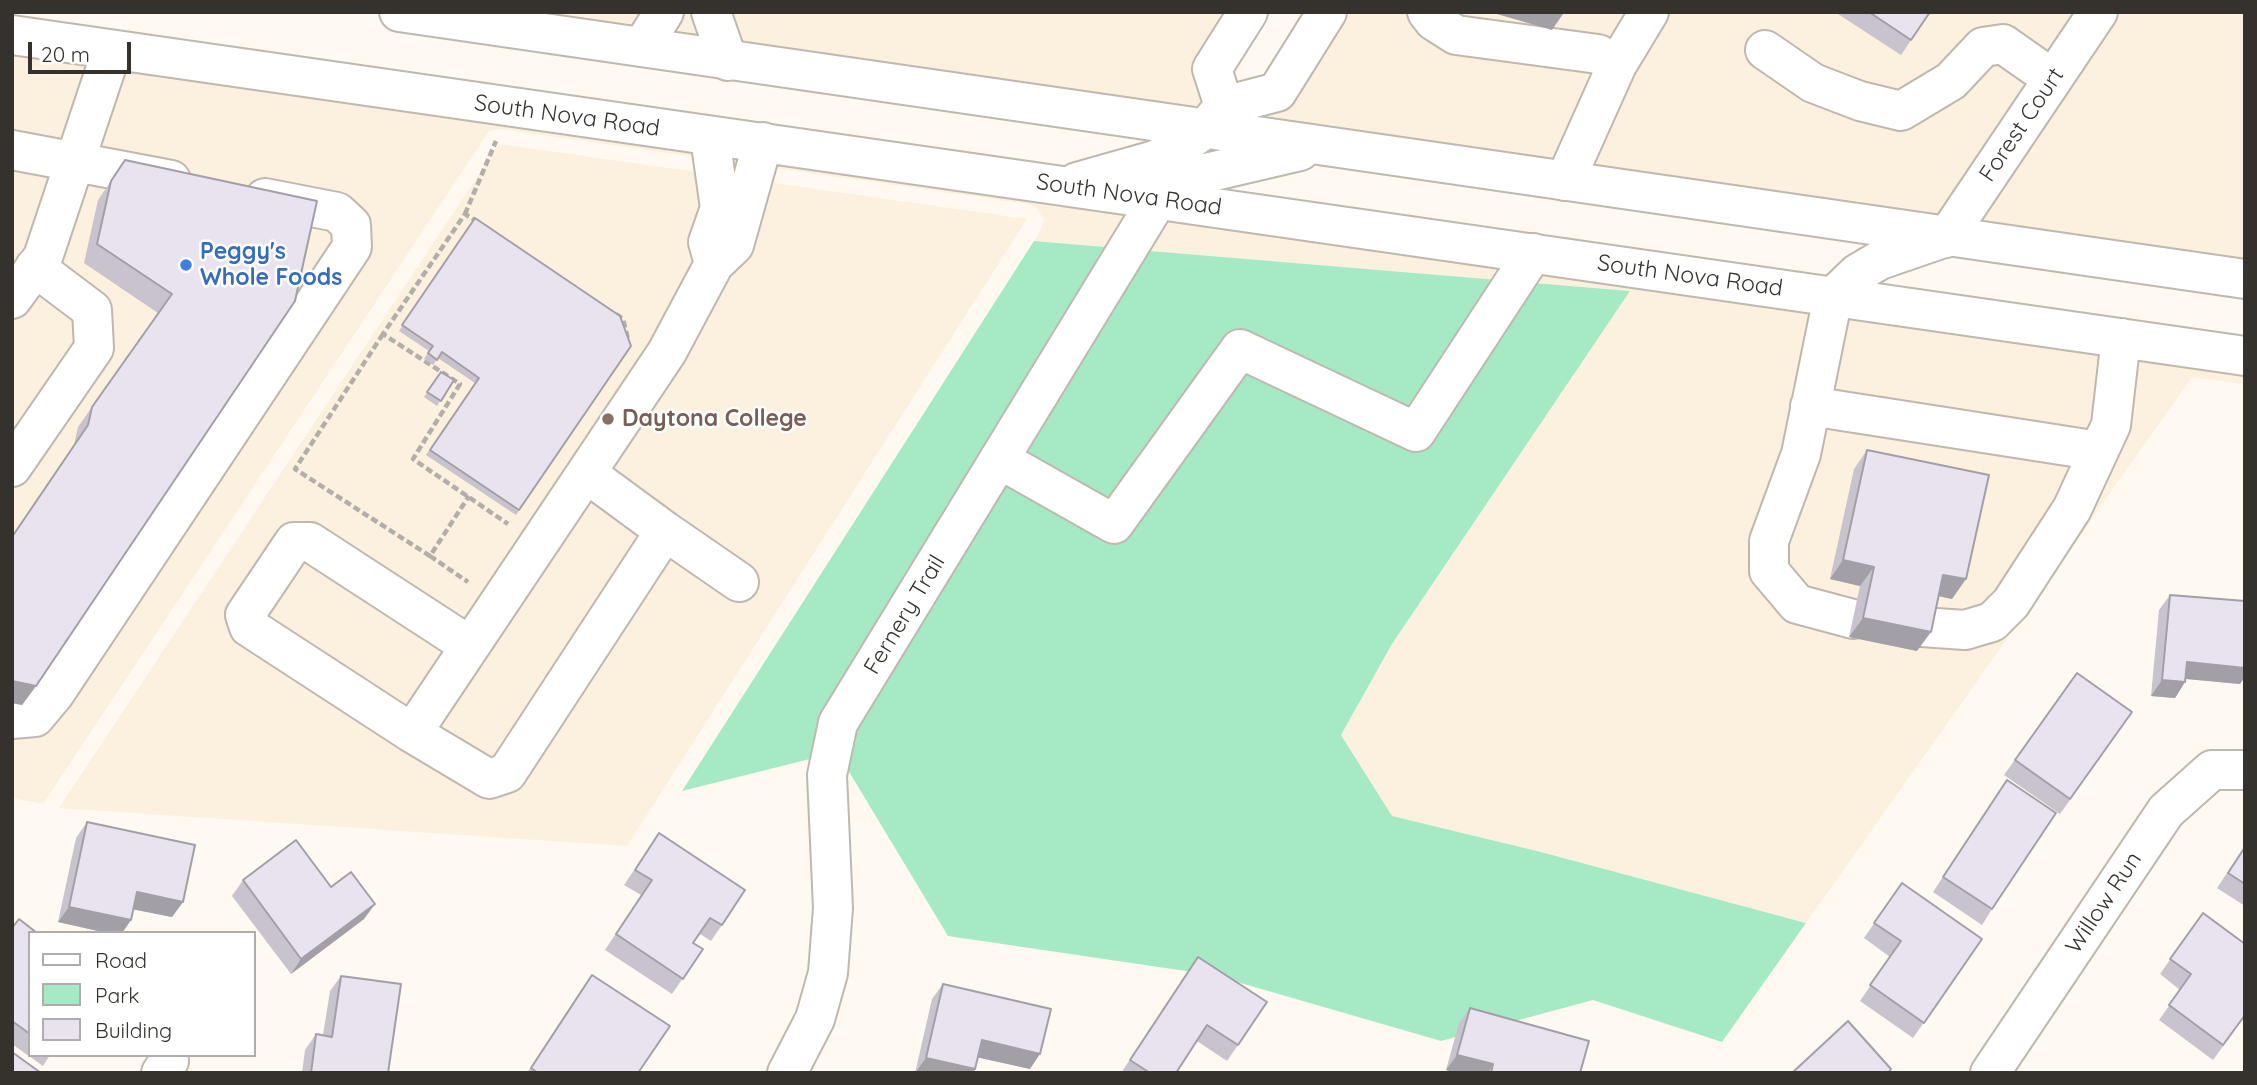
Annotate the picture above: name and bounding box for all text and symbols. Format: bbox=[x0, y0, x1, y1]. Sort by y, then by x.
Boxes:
scale bar bbox=[32, 28, 135, 72]
text: 20 m bbox=[41, 41, 90, 67]
street label: Forest Court bbox=[1974, 63, 2070, 187]
street label: South Nova Road bbox=[473, 89, 661, 143]
street label: South Nova Road bbox=[1035, 168, 1223, 222]
place label: Peggy's Whole Foods bbox=[200, 238, 342, 292]
street label: South Nova Road bbox=[1596, 249, 1784, 303]
marker: Peggy's Whole Foods bbox=[178, 257, 194, 273]
place label: Daytona College bbox=[622, 405, 807, 433]
marker: Daytona College bbox=[600, 411, 616, 427]
street label: Fernery Trail bbox=[859, 550, 951, 680]
street label: Willow Run bbox=[2060, 847, 2148, 959]
legend bbox=[28, 931, 256, 1057]
text: Road bbox=[95, 947, 147, 973]
text: Park bbox=[95, 982, 139, 1008]
text: Building bbox=[95, 1017, 172, 1043]

